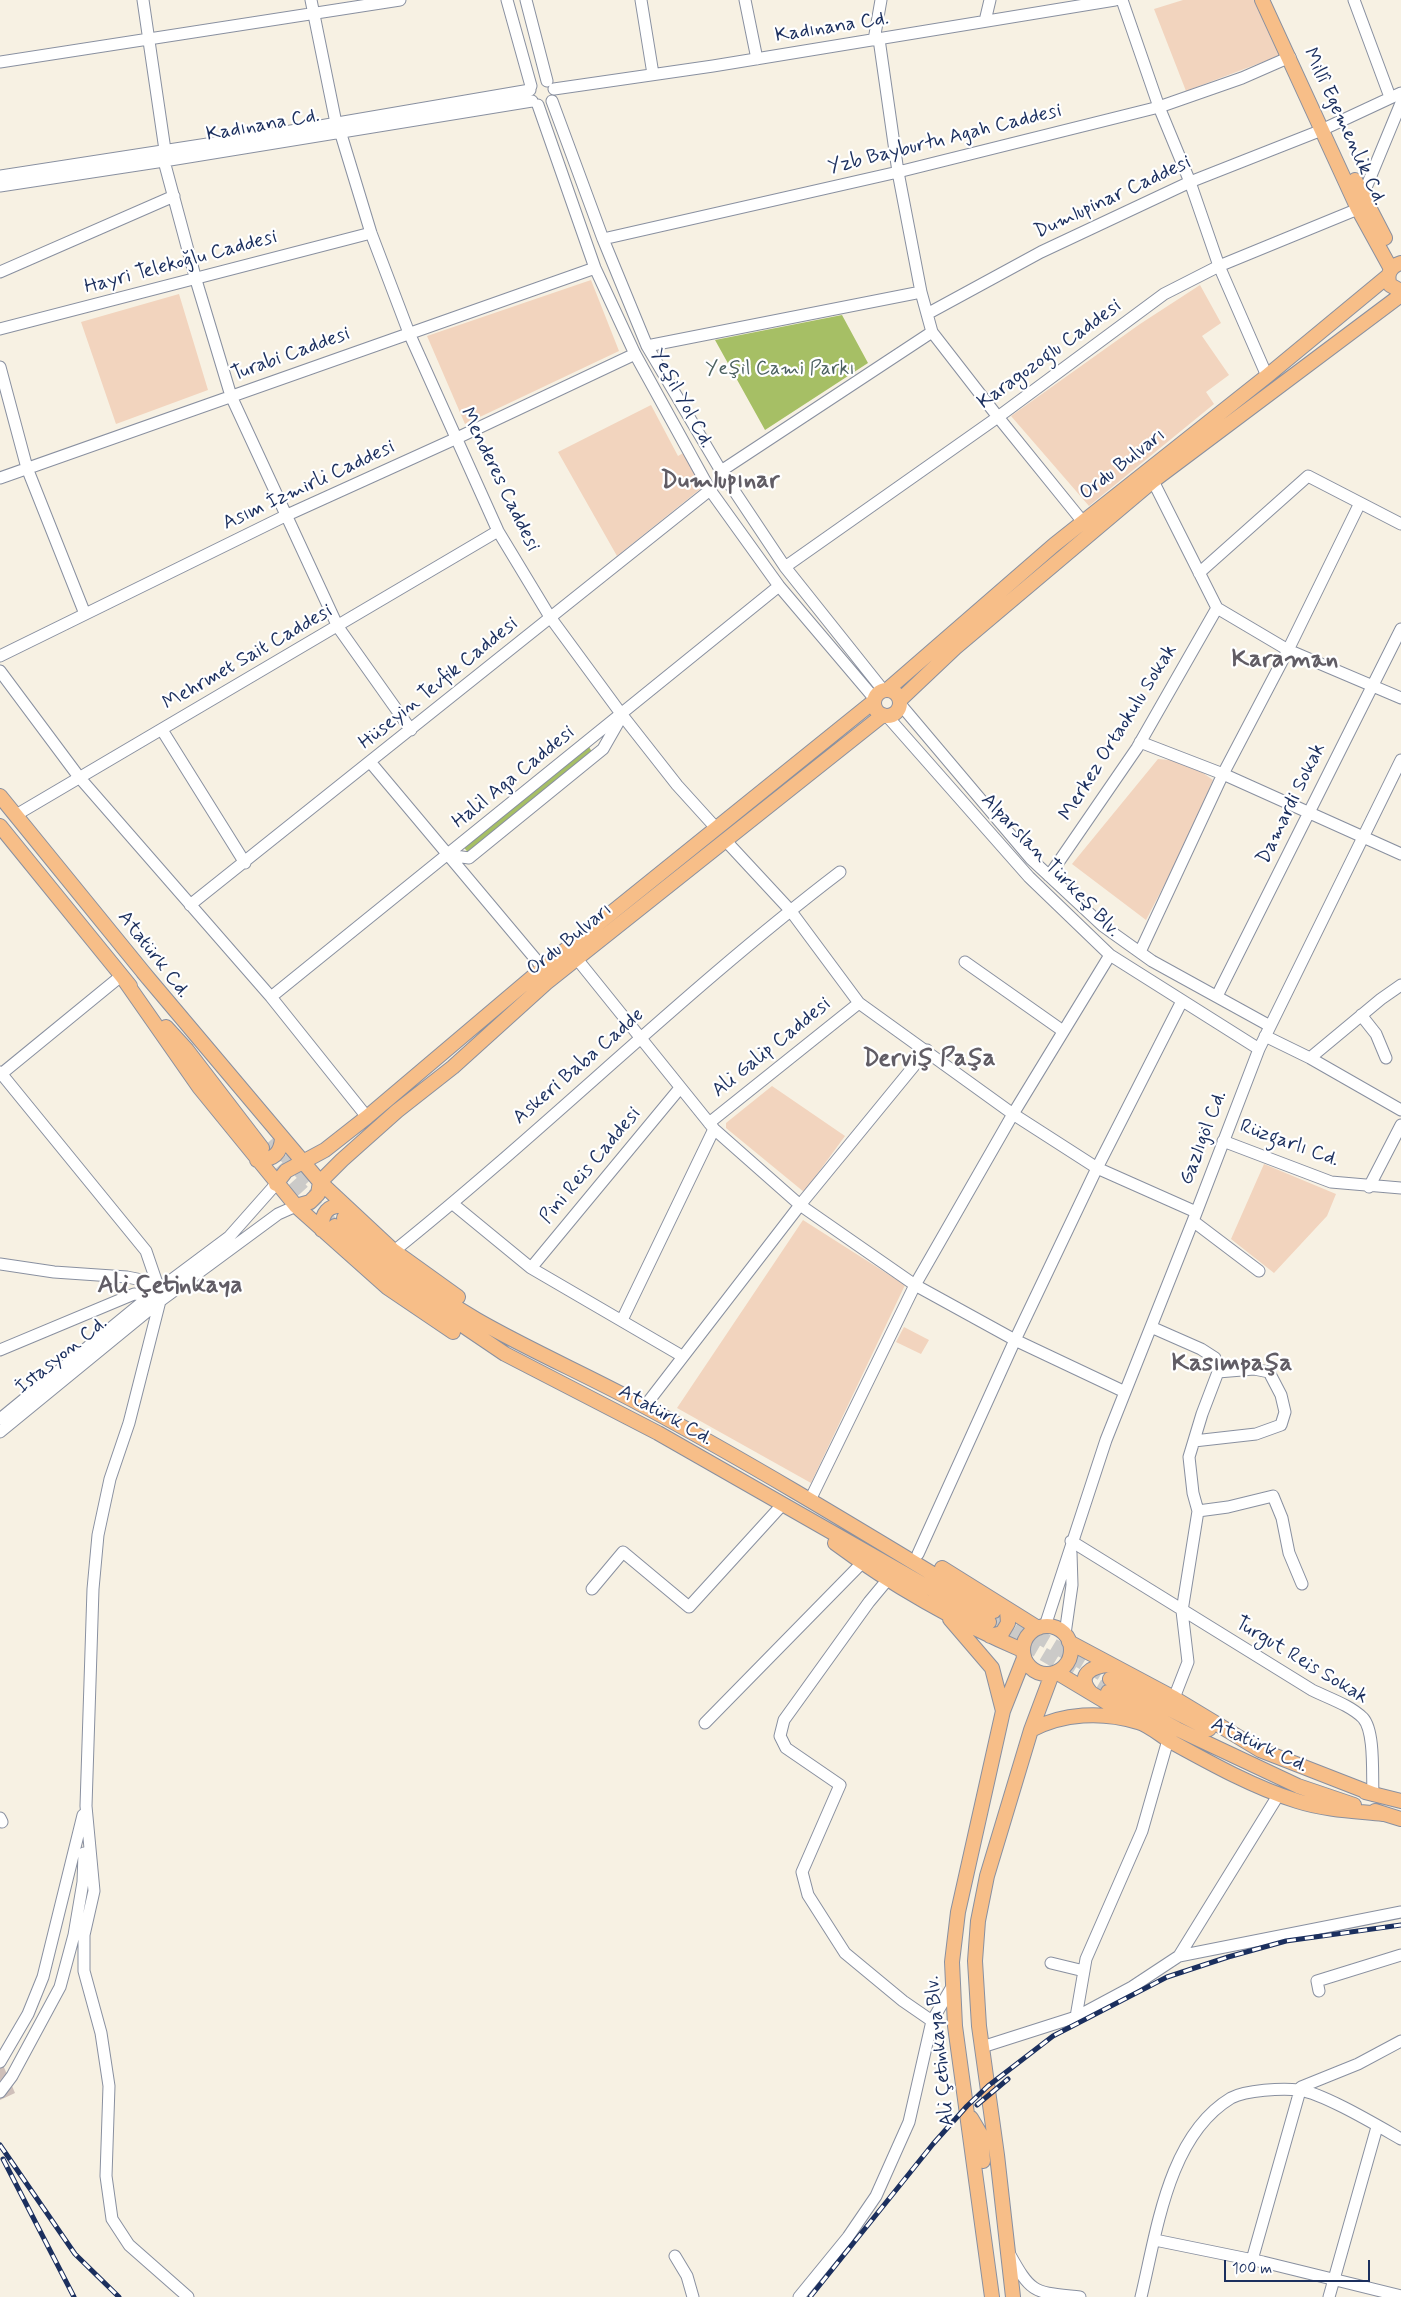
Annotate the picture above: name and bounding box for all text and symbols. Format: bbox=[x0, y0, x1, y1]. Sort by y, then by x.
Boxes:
street label: Kadınana Cd. bbox=[774, 7, 890, 49]
street label: Millî Egemenlik Cd. bbox=[1297, 44, 1391, 210]
street label: Yzb Bayburtu Agah Caddesi bbox=[826, 99, 1064, 181]
street label: Kadınana Cd. bbox=[204, 104, 322, 148]
street label: Dumlupinar Caddesi bbox=[1031, 151, 1195, 245]
street label: Hayri Telekoğlu Caddesi bbox=[82, 226, 280, 300]
street label: Karagozoglu Caddesi bbox=[973, 295, 1127, 415]
street label: Turabi Caddesi bbox=[228, 322, 354, 388]
street label: Yeşil Yol Cd. bbox=[644, 345, 718, 453]
park label: Yeşil Cami Parkı bbox=[705, 358, 855, 382]
street label: Menderes Caddesi bbox=[454, 404, 544, 556]
street label: Ordu Bulvarı bbox=[1075, 424, 1171, 506]
street label: Asım İzmirli Caddesi bbox=[219, 436, 399, 536]
district label: Dumlupınar bbox=[660, 467, 780, 497]
street label: Mehrmet Sait Caddesi bbox=[159, 600, 337, 716]
street label: Hüseyin Tevfik Caddesi bbox=[355, 612, 523, 756]
street label: Merkez Ortaokulu Sokak bbox=[1055, 640, 1183, 826]
district label: Karaman bbox=[1232, 646, 1338, 676]
street label: Halil Aga Caddesi bbox=[448, 721, 580, 835]
street label: Damardi Sokak bbox=[1252, 740, 1332, 868]
street label: Alparslan Türkeş Blv. bbox=[975, 789, 1125, 943]
street label: Ordu Bulvarı bbox=[523, 898, 617, 982]
street label: Atatürk Cd. bbox=[112, 907, 194, 1003]
street label: Ali Galip Caddesi bbox=[708, 993, 836, 1103]
street label: Askeri Baba Cadde bbox=[509, 1004, 649, 1130]
district label: Derviş Paşa bbox=[862, 1045, 996, 1075]
street label: Gazlıgöl Cd. bbox=[1175, 1087, 1233, 1189]
street label: Pini Reis Caddesi bbox=[535, 1103, 647, 1229]
street label: Rüzgarlı Cd. bbox=[1236, 1115, 1342, 1173]
district label: Ali Çetinkaya bbox=[98, 1272, 242, 1302]
street label: İstasyon Cd. bbox=[11, 1312, 113, 1400]
district label: Kasımpaşa bbox=[1172, 1350, 1292, 1380]
street label: Atatürk Cd. bbox=[614, 1380, 716, 1452]
street label: Turgut Reis Sokak bbox=[1230, 1612, 1372, 1710]
street label: Atatürk Cd. bbox=[1207, 1713, 1311, 1779]
street label: Ali Çetinkaya Blv. bbox=[921, 1975, 961, 2127]
scale bar bbox=[1226, 2250, 1372, 2282]
text: 100 m bbox=[1232, 2259, 1272, 2279]

